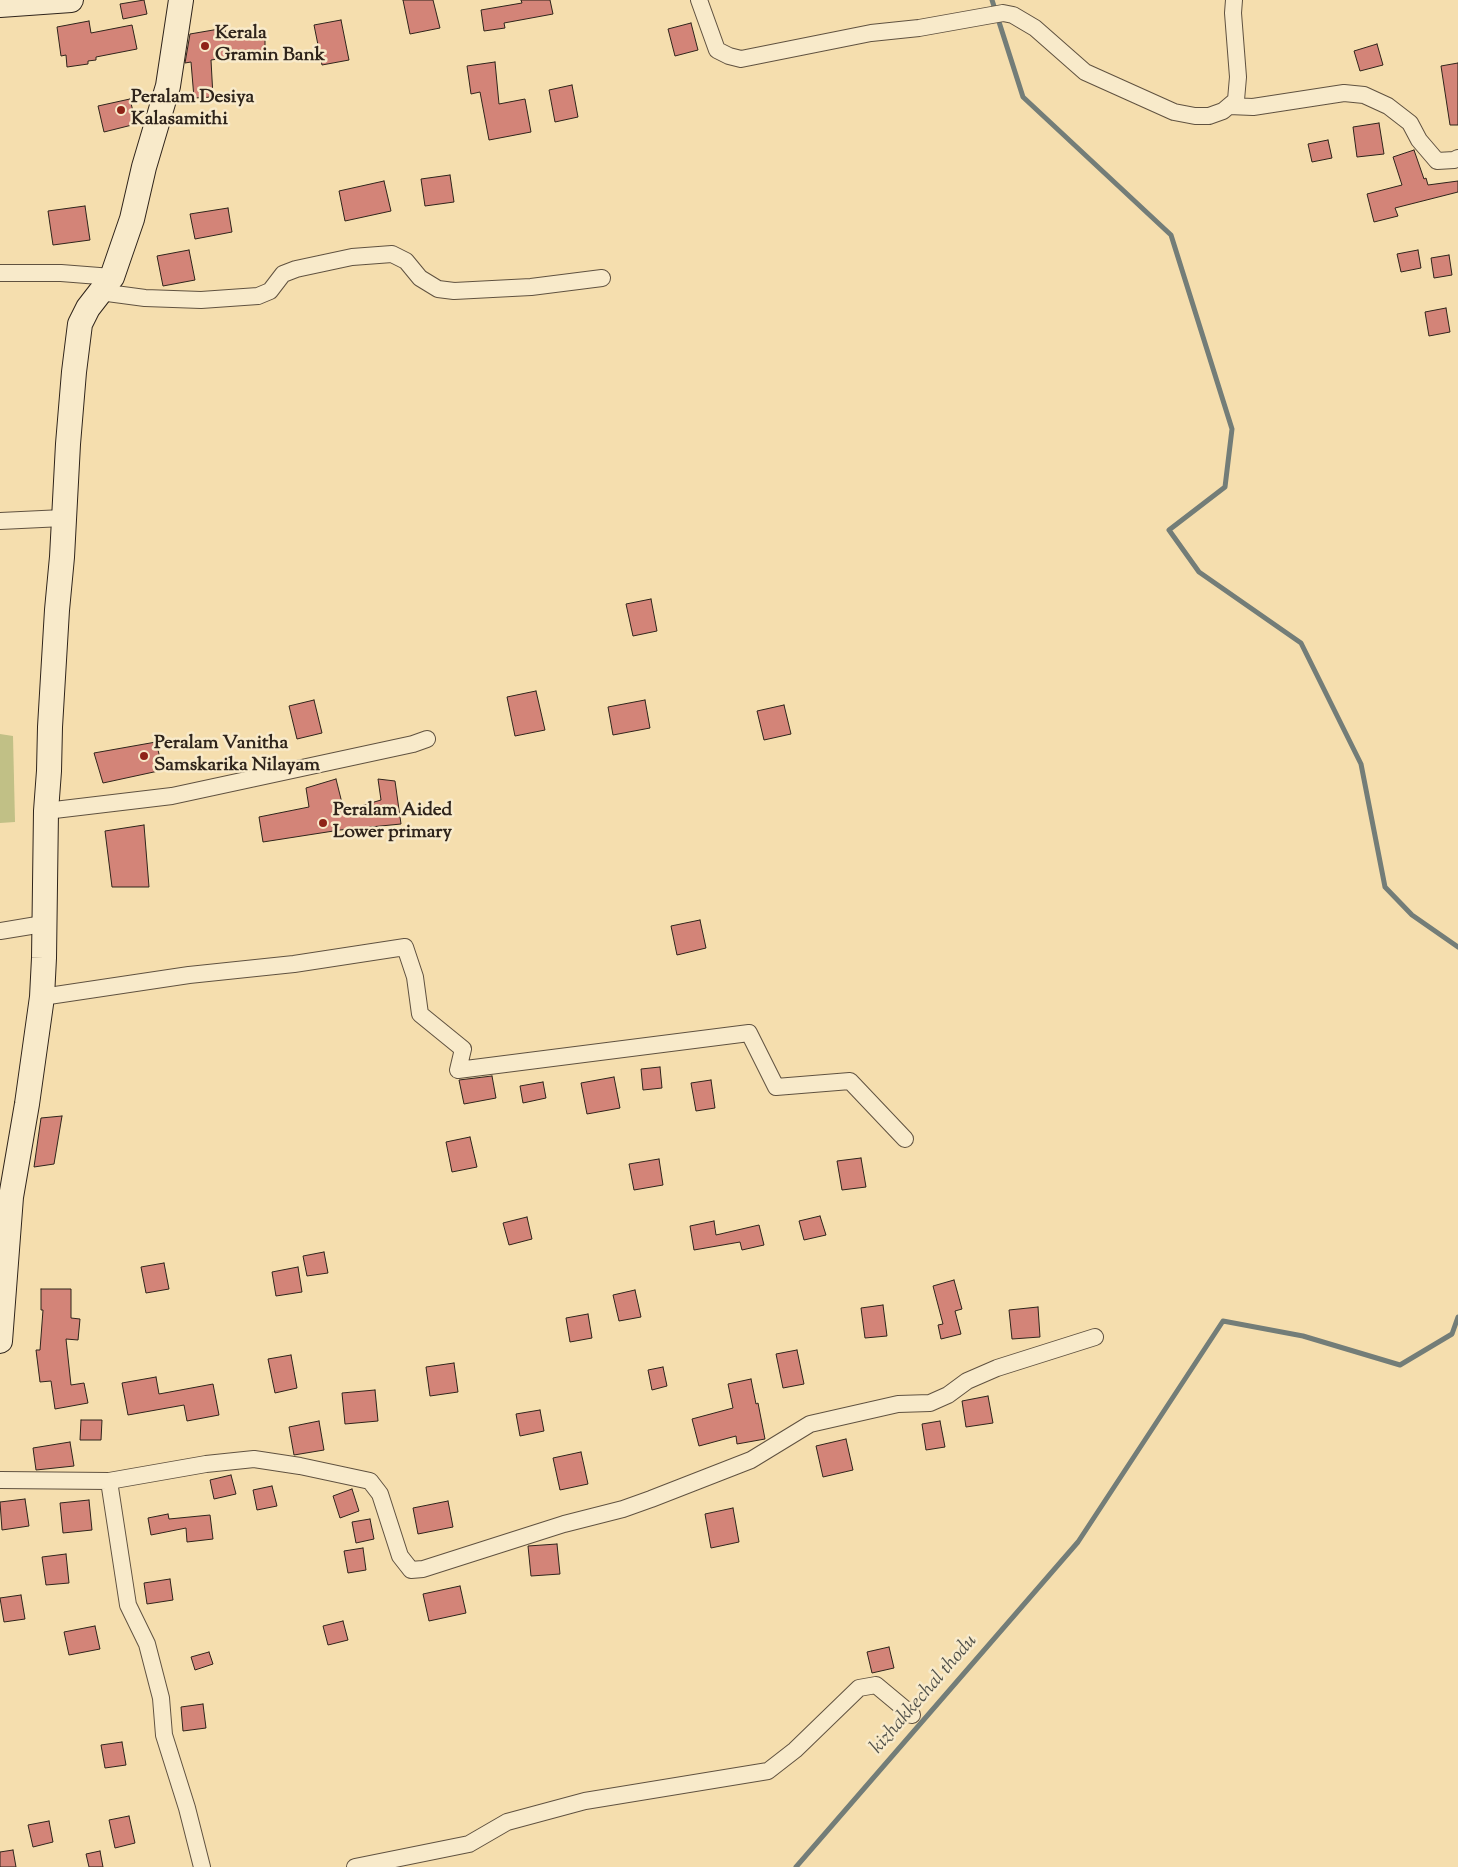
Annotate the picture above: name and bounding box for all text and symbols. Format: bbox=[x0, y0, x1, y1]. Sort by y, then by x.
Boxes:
place label: Kerala Gramin Bank bbox=[215, 24, 325, 68]
marker: Kerala Gramin Bank bbox=[199, 40, 211, 52]
place label: Peralam Desiya Kalasamithi bbox=[131, 88, 254, 132]
marker: Peralam Desiya Kalasamithi bbox=[115, 104, 127, 116]
place label: Peralam Vanitha Samskarika Nilayam bbox=[154, 734, 320, 778]
marker: Peralam Vanitha Samskarika Nilayam bbox=[138, 750, 150, 762]
place label: Peralam Aided Lower primary bbox=[333, 801, 452, 845]
marker: Peralam Aided Lower primary bbox=[317, 817, 329, 829]
water label: kizhakkechal thodu bbox=[867, 1630, 983, 1760]

